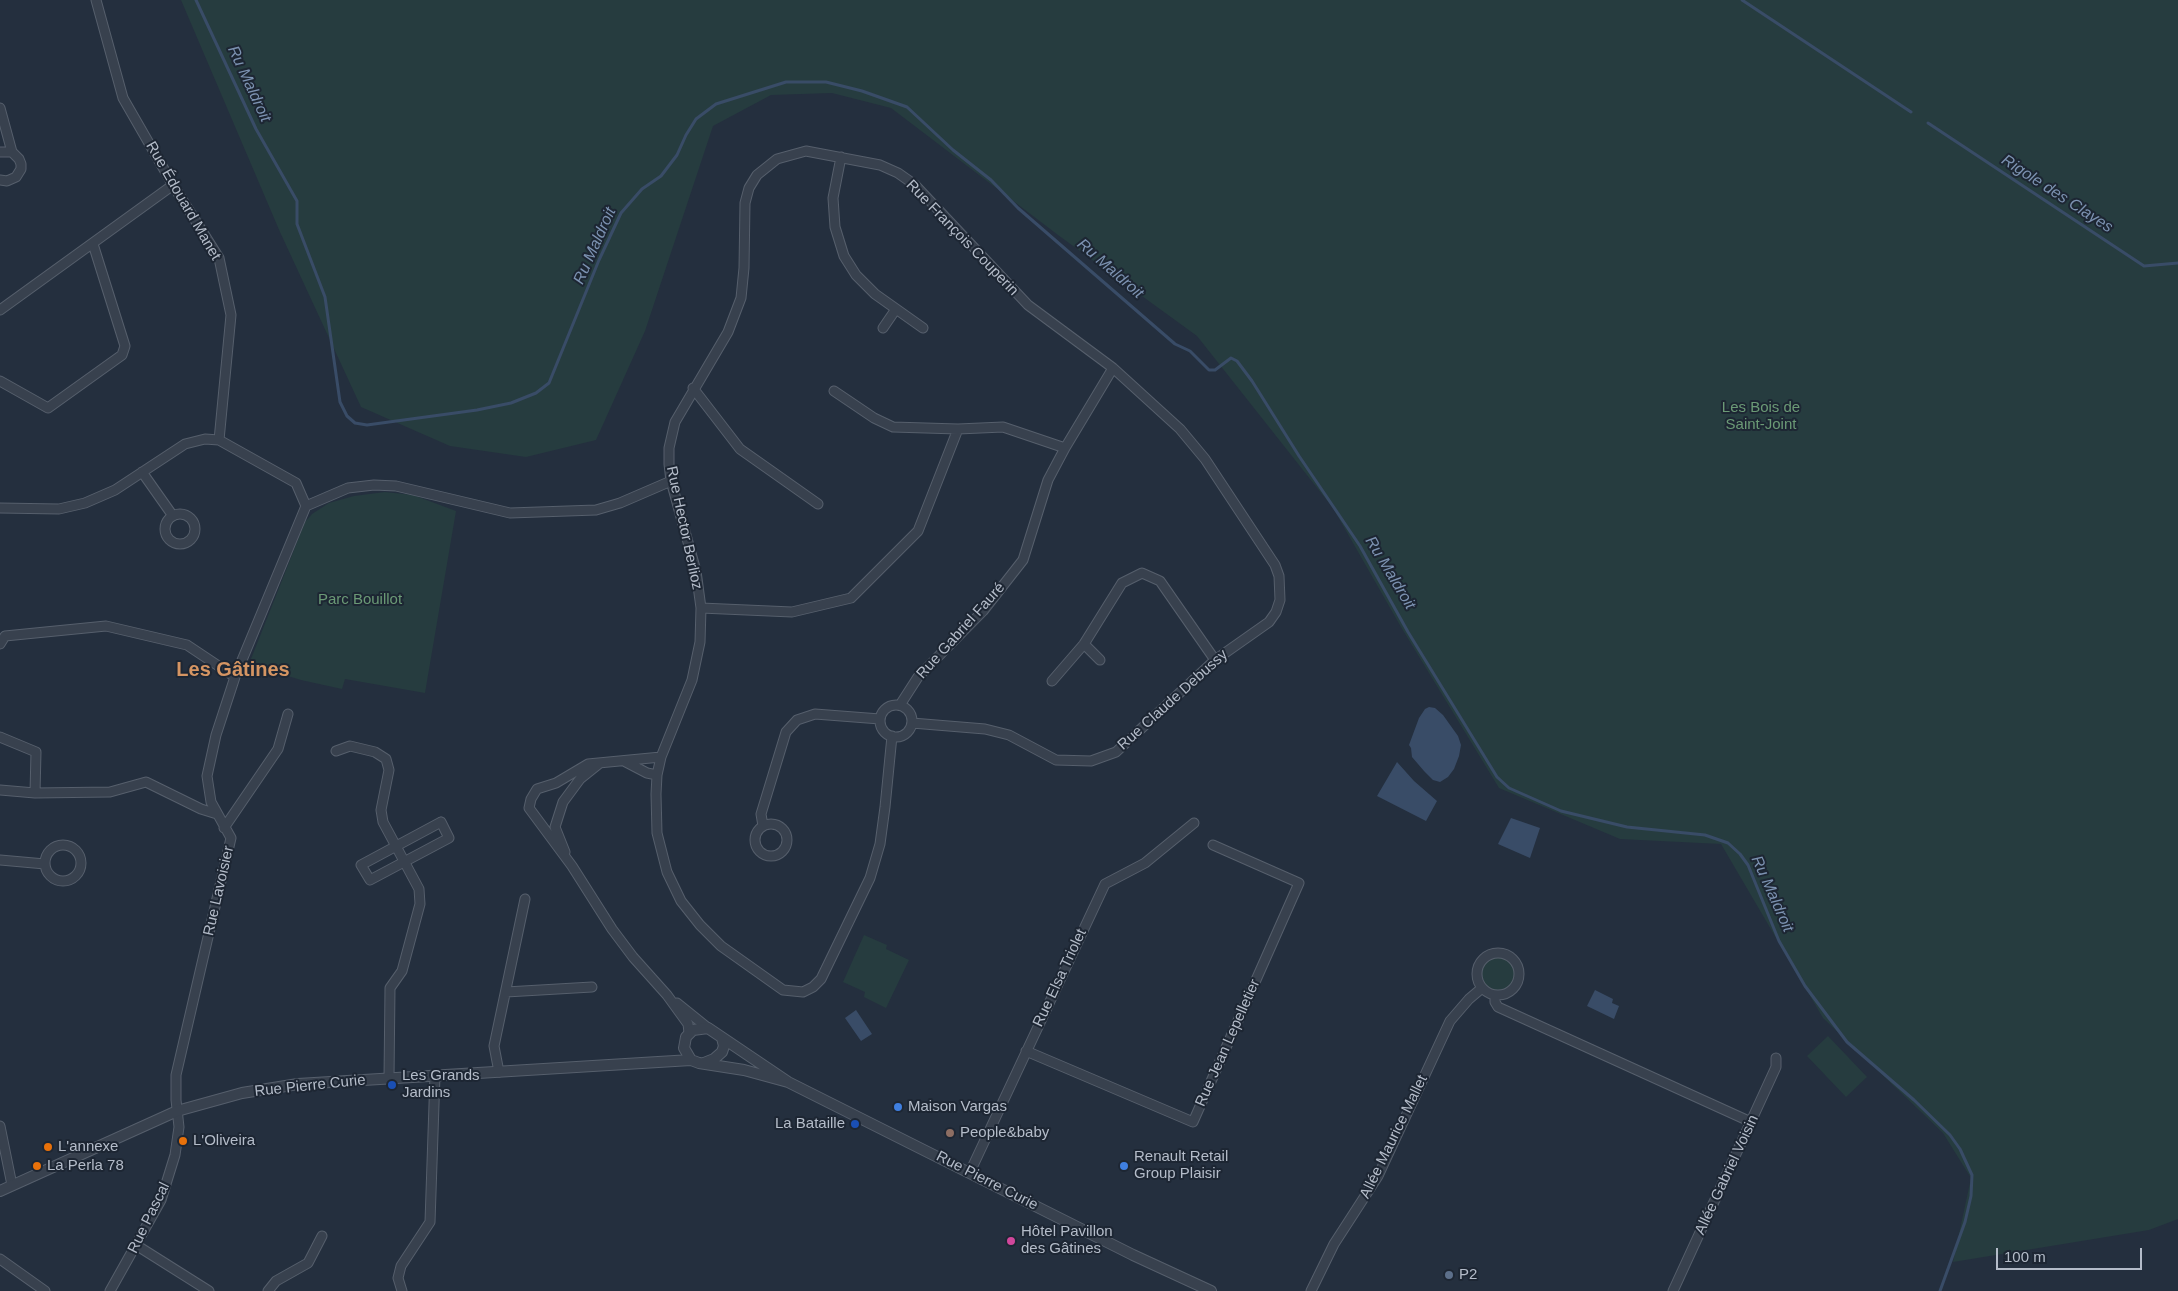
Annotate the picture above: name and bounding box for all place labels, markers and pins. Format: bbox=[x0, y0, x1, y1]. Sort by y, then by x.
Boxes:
place label: Les Grands Jardins bbox=[402, 1067, 480, 1102]
marker: Les Grands Jardins bbox=[386, 1079, 398, 1091]
place label: Maison Vargas bbox=[908, 1098, 1007, 1116]
marker: Maison Vargas bbox=[892, 1101, 904, 1113]
place label: La Bataille bbox=[775, 1115, 845, 1133]
marker: La Bataille bbox=[849, 1118, 861, 1130]
place label: People&baby bbox=[960, 1124, 1049, 1142]
marker: People&baby bbox=[944, 1127, 956, 1139]
place label: L'Oliveira bbox=[193, 1132, 255, 1150]
marker: L'Oliveira bbox=[177, 1135, 189, 1147]
place label: L'annexe bbox=[58, 1138, 118, 1156]
marker: L'annexe bbox=[42, 1141, 54, 1153]
place label: Renault Retail Group Plaisir bbox=[1134, 1148, 1228, 1183]
place label: La Perla 78 bbox=[47, 1157, 124, 1175]
marker: La Perla 78 bbox=[31, 1160, 43, 1172]
marker: Renault Retail Group Plaisir bbox=[1118, 1160, 1130, 1172]
place label: Hôtel Pavillon des Gâtines bbox=[1021, 1223, 1113, 1258]
marker: Hôtel Pavillon des Gâtines bbox=[1005, 1235, 1017, 1247]
place label: P2 bbox=[1459, 1266, 1477, 1284]
marker: P2 bbox=[1443, 1269, 1455, 1281]

